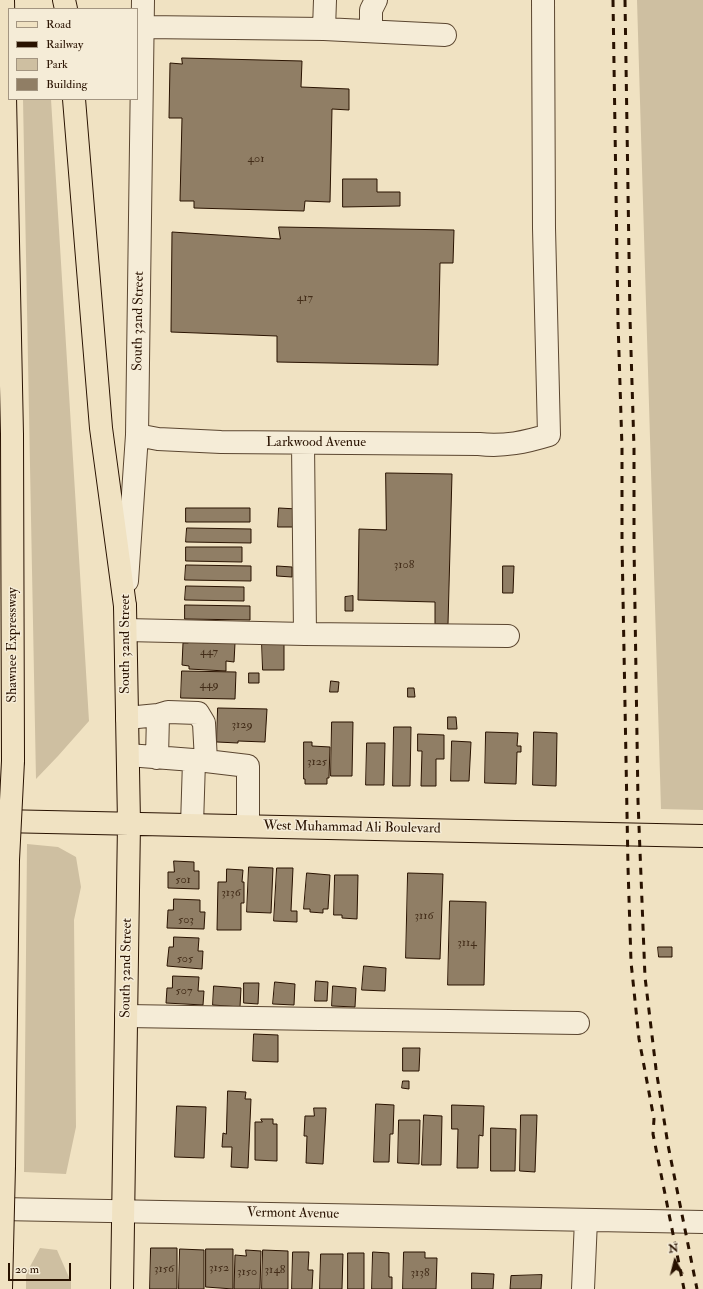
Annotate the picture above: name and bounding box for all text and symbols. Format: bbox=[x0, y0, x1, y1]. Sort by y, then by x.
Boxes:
legend bbox=[8, 8, 138, 100]
text: Road bbox=[46, 17, 71, 32]
text: Railway bbox=[46, 37, 83, 52]
text: Park bbox=[46, 57, 68, 72]
text: Building bbox=[46, 77, 87, 92]
house number: 401 bbox=[248, 152, 264, 166]
street label: South 32nd Street bbox=[130, 271, 148, 371]
house number: 417 bbox=[297, 291, 313, 305]
street label: Larkwood Avenue bbox=[266, 435, 366, 451]
house number: 3108 bbox=[394, 558, 414, 572]
street label: Shawnee Expressway bbox=[5, 587, 21, 703]
street label: South 32nd Street bbox=[118, 594, 134, 694]
house number: 447 bbox=[200, 645, 218, 659]
house number: 449 bbox=[199, 678, 219, 692]
house number: 3129 bbox=[231, 718, 253, 732]
house number: 3125 bbox=[307, 755, 327, 769]
street label: West Muhammad Ali Boulevard bbox=[263, 818, 441, 838]
house number: 501 bbox=[175, 873, 191, 887]
house number: 3136 bbox=[221, 886, 241, 900]
house number: 3116 bbox=[414, 909, 434, 923]
house number: 503 bbox=[178, 913, 194, 927]
street label: South 32nd Street bbox=[118, 918, 136, 1018]
house number: 3114 bbox=[457, 936, 477, 950]
house number: 505 bbox=[177, 952, 193, 966]
house number: 507 bbox=[176, 984, 192, 998]
street label: Vermont Avenue bbox=[247, 1205, 339, 1223]
north arrow bbox=[655, 1241, 695, 1281]
text: N bbox=[668, 1242, 679, 1256]
scale bar bbox=[10, 1255, 73, 1281]
house number: 3152 bbox=[209, 1261, 229, 1275]
text: 20 m bbox=[15, 1262, 39, 1277]
house number: 3156 bbox=[154, 1262, 174, 1276]
house number: 3148 bbox=[265, 1263, 285, 1277]
house number: 3150 bbox=[237, 1265, 257, 1279]
house number: 3138 bbox=[410, 1266, 430, 1280]

